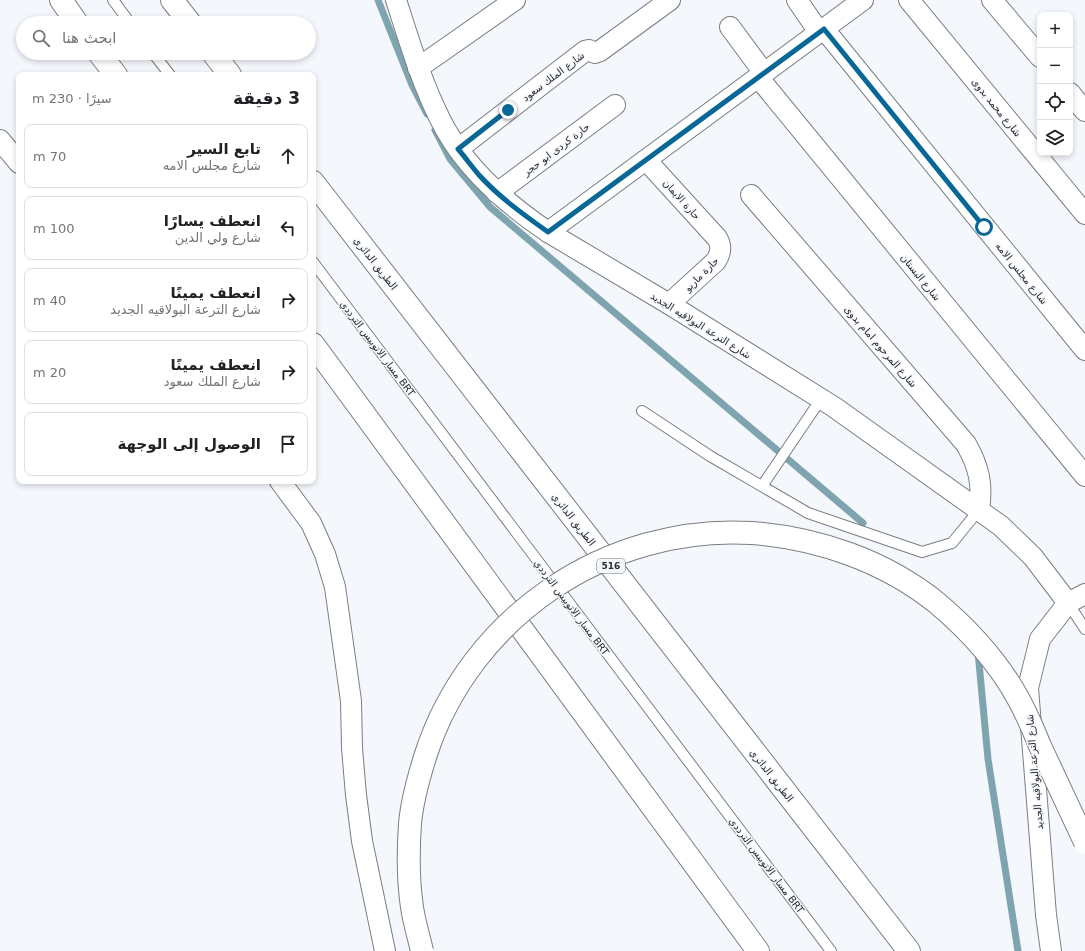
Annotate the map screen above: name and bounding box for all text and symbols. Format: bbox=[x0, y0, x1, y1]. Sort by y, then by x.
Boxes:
map controls bbox=[1037, 12, 1073, 156]
button: + bbox=[1037, 12, 1073, 48]
search box bbox=[16, 16, 316, 60]
icon: search bbox=[30, 27, 52, 49]
text: ابحث هنا bbox=[62, 29, 117, 47]
button: − bbox=[1037, 48, 1073, 84]
street label: شارع الملك سعود bbox=[520, 50, 587, 104]
street label: شارع محمد بدوى bbox=[969, 76, 1024, 139]
button: locate bbox=[1037, 84, 1073, 120]
text: 3 دقيقة bbox=[233, 88, 300, 108]
text: سيرًا · 230 m bbox=[32, 91, 112, 106]
route end bbox=[499, 101, 517, 119]
button: layers bbox=[1037, 120, 1073, 156]
street label: حارة كردى ابو حجر bbox=[520, 121, 592, 179]
text: تابع السير bbox=[187, 140, 261, 158]
icon: ahead bbox=[277, 145, 299, 167]
text: 70 m bbox=[33, 149, 66, 164]
text: شارع مجلس الامه bbox=[163, 158, 261, 173]
street label: حارة الايمان bbox=[661, 177, 702, 222]
text: انعطف يسارًا bbox=[164, 212, 261, 230]
icon: left bbox=[277, 217, 299, 239]
route start bbox=[975, 218, 993, 236]
text: 100 m bbox=[33, 221, 75, 236]
text: شارع ولي الدين bbox=[175, 230, 261, 245]
street label: الطريق الدائري bbox=[351, 235, 400, 292]
street label: شارع مجلس الامه bbox=[993, 240, 1050, 307]
street label: شارع البستان bbox=[898, 252, 943, 303]
street label: حارة ماريو bbox=[681, 255, 721, 294]
text: انعطف يمينًا bbox=[170, 284, 261, 302]
icon: right bbox=[277, 289, 299, 311]
street label: شارع الترعة البولاقيه الجديد bbox=[648, 290, 753, 362]
text: 40 m bbox=[33, 293, 66, 308]
street label: مسار الاتوبيس الترددي BRT bbox=[337, 298, 418, 400]
text: شارع الترعة البولاقيه الجديد bbox=[110, 302, 261, 317]
street label: شارع المرحوم امام بدوى bbox=[841, 303, 919, 390]
text: انعطف يمينًا bbox=[170, 356, 261, 374]
icon: right bbox=[277, 361, 299, 383]
text: 20 m bbox=[33, 365, 66, 380]
text: شارع الملك سعود bbox=[164, 374, 261, 389]
icon: arrive bbox=[277, 433, 299, 455]
text: الوصول إلى الوجهة bbox=[118, 435, 261, 453]
street label: الطريق الدائري bbox=[549, 491, 598, 548]
street label: مسار الاتوبيس الترددي BRT bbox=[531, 557, 612, 659]
road number: 516 bbox=[597, 559, 625, 573]
street label: شارع الترعة البولاقيه الجديد bbox=[1024, 714, 1046, 830]
street label: الطريق الدائري bbox=[747, 747, 796, 804]
street label: مسار الاتوبيس الترددي BRT bbox=[726, 815, 807, 917]

